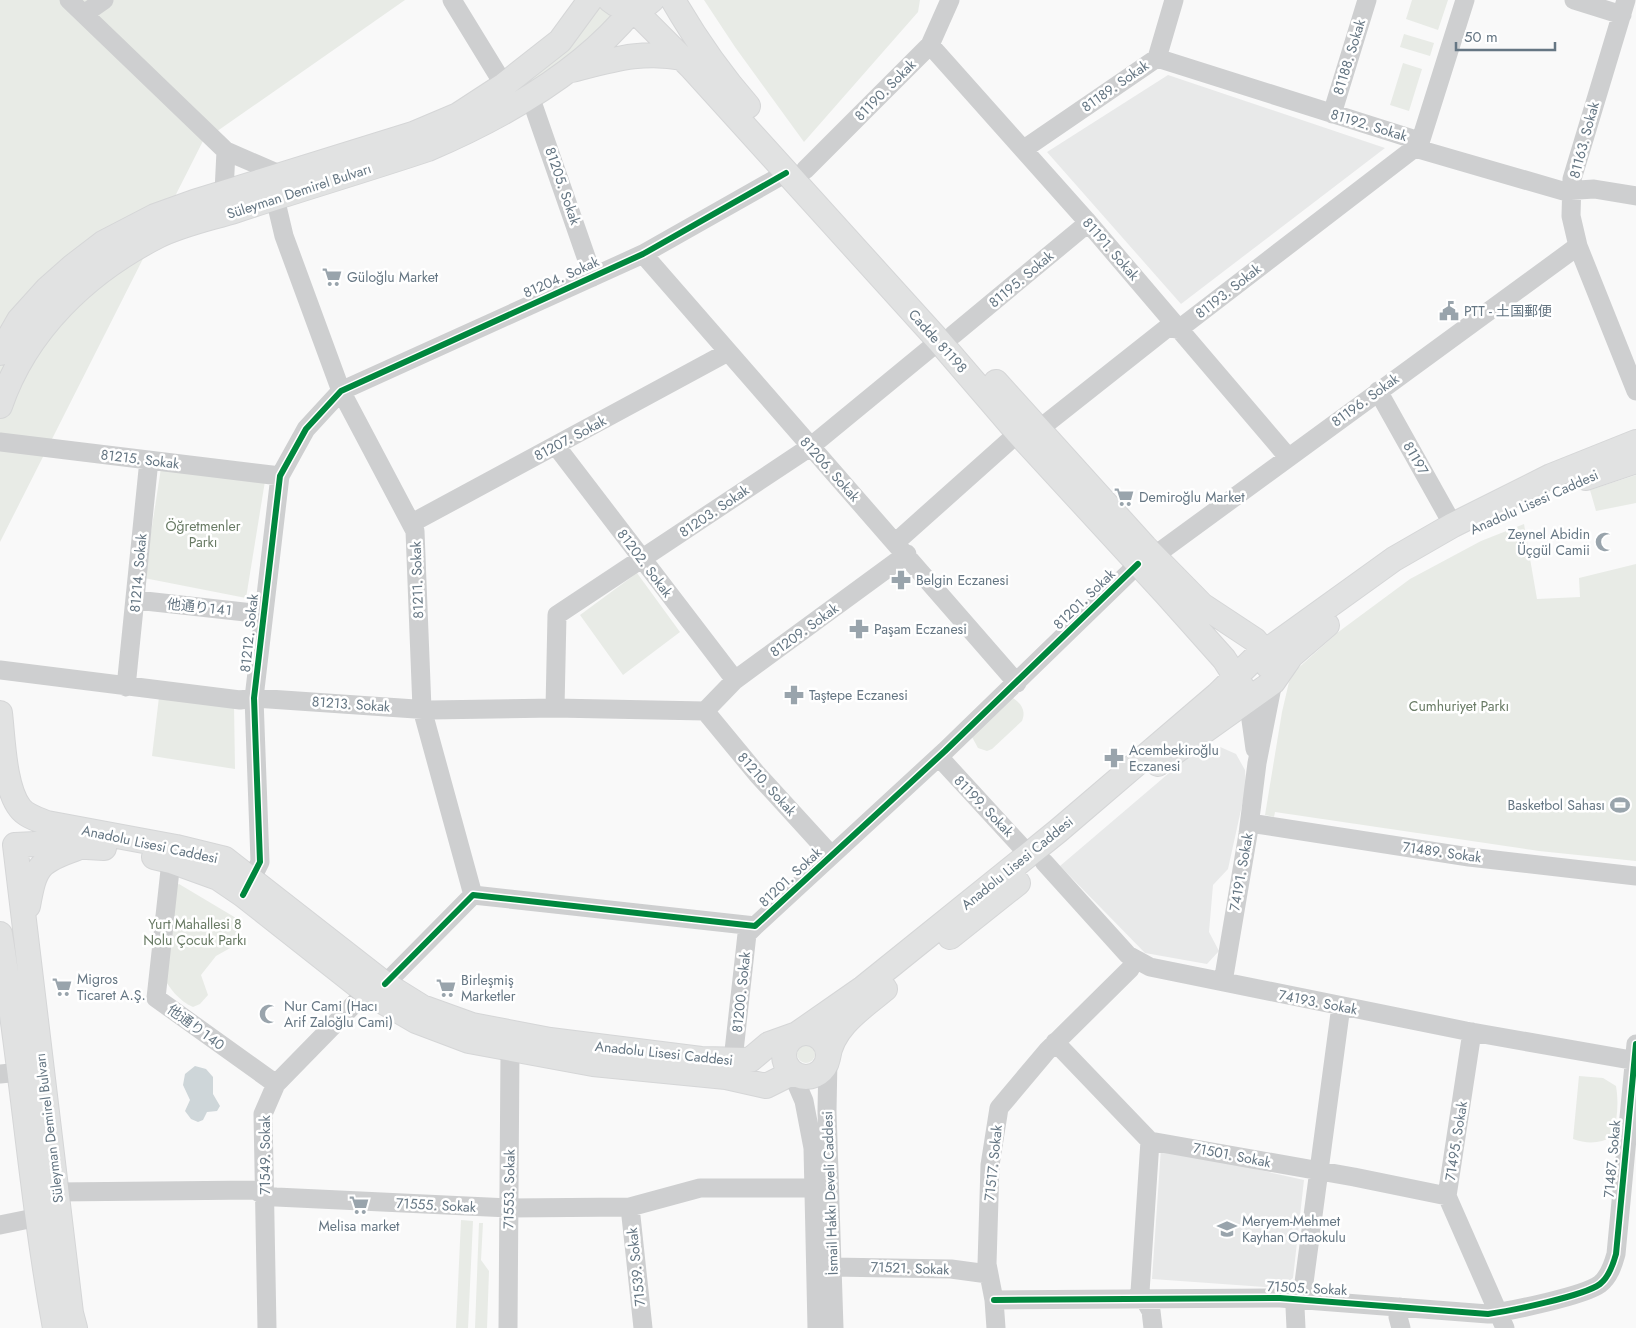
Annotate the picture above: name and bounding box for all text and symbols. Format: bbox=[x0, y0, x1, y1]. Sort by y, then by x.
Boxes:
street label: 81188. Sokak bbox=[1328, 16, 1370, 97]
scale bar bbox=[1456, 20, 1555, 52]
text: 50 m bbox=[1464, 26, 1498, 48]
street label: 81190. Sokak bbox=[850, 54, 921, 125]
street label: 81189. Sokak bbox=[1077, 55, 1153, 116]
street label: 81163. Sokak bbox=[1564, 99, 1604, 181]
street label: 81192. Sokak bbox=[1328, 104, 1411, 146]
street label: 81205. Sokak bbox=[540, 144, 586, 228]
street label: Süleyman Demirel Bulvarı bbox=[224, 158, 374, 224]
street label: 81191. Sokak bbox=[1078, 213, 1144, 285]
street label: 81195. Sokak bbox=[984, 245, 1058, 312]
street label: 81204. Sokak bbox=[520, 251, 603, 303]
street label: 81193. Sokak bbox=[1191, 258, 1266, 323]
supermarket icon: Güloğlu Market bbox=[321, 266, 343, 288]
place label: Güloğlu Market bbox=[347, 267, 439, 287]
public building icon: PTT - 土国郵便 bbox=[1438, 300, 1460, 322]
place label: PTT - 土国郵便 bbox=[1464, 301, 1552, 321]
street label: Cadde 81198 bbox=[904, 305, 972, 377]
street label: 81196. Sokak bbox=[1327, 368, 1404, 431]
street label: 81207. Sokak bbox=[530, 410, 610, 465]
street label: 81206. Sokak bbox=[795, 432, 865, 506]
street label: 81197 bbox=[1399, 438, 1434, 479]
street label: 81215. Sokak bbox=[100, 444, 181, 474]
street label: Anadolu Lisesi Caddesi bbox=[1467, 465, 1601, 539]
street label: 81203. Sokak bbox=[675, 480, 754, 542]
supermarket icon: Demiroğlu Market bbox=[1113, 486, 1135, 508]
place label: Demiroğlu Market bbox=[1139, 487, 1245, 507]
park label: Öğretmenler Parkı bbox=[166, 516, 241, 552]
place label: Zeynel Abidin Üçgül Camii bbox=[1508, 524, 1590, 560]
street label: 81202. Sokak bbox=[613, 525, 678, 602]
mosque icon: Zeynel Abidin Üçgül Camii bbox=[1594, 531, 1616, 553]
street label: 81214. Sokak bbox=[125, 532, 151, 613]
street label: 81211. Sokak bbox=[406, 540, 428, 619]
street label: 81201. Sokak bbox=[1048, 564, 1120, 634]
pharmacy icon: Belgin Eczanesi bbox=[890, 569, 912, 591]
place label: Belgin Eczanesi bbox=[916, 570, 1009, 590]
street label: 81212. Sokak bbox=[235, 592, 263, 673]
street label: 他通り１４１ bbox=[166, 594, 234, 620]
street label: 81209. Sokak bbox=[766, 598, 843, 662]
pharmacy icon: Paşam Eczanesi bbox=[848, 618, 870, 640]
place label: Paşam Eczanesi bbox=[874, 619, 967, 639]
pharmacy icon: Taştepe Eczanesi bbox=[783, 684, 805, 706]
place label: Taştepe Eczanesi bbox=[809, 685, 908, 705]
street label: 81213. Sokak bbox=[311, 691, 392, 717]
park label: Cumhuriyet Parkı bbox=[1409, 696, 1509, 716]
place label: Acembekiroğlu Eczanesi bbox=[1129, 740, 1219, 776]
pharmacy icon: Acembekiroğlu Eczanesi bbox=[1103, 747, 1125, 769]
street label: 81210. Sokak bbox=[733, 748, 802, 821]
street label: 81199. Sokak bbox=[950, 771, 1019, 842]
sports icon: Basketbol Sahası bbox=[1609, 794, 1631, 816]
place label: Basketbol Sahası bbox=[1507, 795, 1605, 815]
street label: Anadolu Lisesi Caddesi bbox=[957, 812, 1077, 914]
street label: Anadolu Lisesi Caddesi bbox=[80, 820, 220, 868]
street label: 74191. Sokak bbox=[1224, 831, 1258, 913]
street label: 71489. Sokak bbox=[1401, 837, 1483, 868]
street label: 81201. Sokak bbox=[754, 842, 826, 911]
park label: Yurt Mahallesi 8 Nolu Çocuk Parkı bbox=[143, 914, 247, 950]
street label: 81200. Sokak bbox=[727, 950, 755, 1034]
place label: Migros Ticaret A.Ş. bbox=[77, 969, 146, 1005]
place label: Birleşmiş Marketler bbox=[461, 970, 516, 1006]
supermarket icon: Migros Ticaret A.Ş. bbox=[51, 976, 73, 998]
supermarket icon: Birleşmiş Marketler bbox=[435, 977, 457, 999]
street label: 74193. Sokak bbox=[1277, 985, 1360, 1020]
place label: Nur Cami (Hacı Arif Zaloğlu Cami) bbox=[284, 996, 393, 1032]
street label: 他通り１４０ bbox=[163, 999, 229, 1055]
mosque icon: Nur Cami (Hacı Arif Zaloğlu Cami) bbox=[258, 1003, 280, 1025]
street label: Anadolu Lisesi Caddesi bbox=[594, 1036, 734, 1070]
street label: Süleyman Demirel Bulvarı bbox=[30, 1052, 68, 1204]
street label: 71495. Sokak bbox=[1440, 1099, 1472, 1182]
street label: İsmail Hakkı Develi Caddesi bbox=[817, 1111, 843, 1275]
street label: 71549. Sokak bbox=[255, 1114, 275, 1195]
street label: 71487. Sokak bbox=[1599, 1118, 1625, 1199]
street label: 71517. Sokak bbox=[979, 1123, 1007, 1202]
street label: 71501. Sokak bbox=[1191, 1138, 1274, 1173]
street label: 71553. Sokak bbox=[498, 1148, 520, 1229]
street label: 71555. Sokak bbox=[395, 1193, 477, 1217]
supermarket icon: Melisa market bbox=[348, 1194, 370, 1216]
place label: Meryem-Mehmet Kayhan Ortaokulu bbox=[1242, 1211, 1346, 1247]
place label: Melisa market bbox=[319, 1216, 400, 1236]
school or university icon: Meryem-Mehmet Kayhan Ortaokulu bbox=[1216, 1218, 1238, 1240]
street label: 71539. Sokak bbox=[622, 1226, 650, 1307]
street label: 71521. Sokak bbox=[870, 1257, 950, 1279]
street label: 71505. Sokak bbox=[1266, 1276, 1349, 1300]

